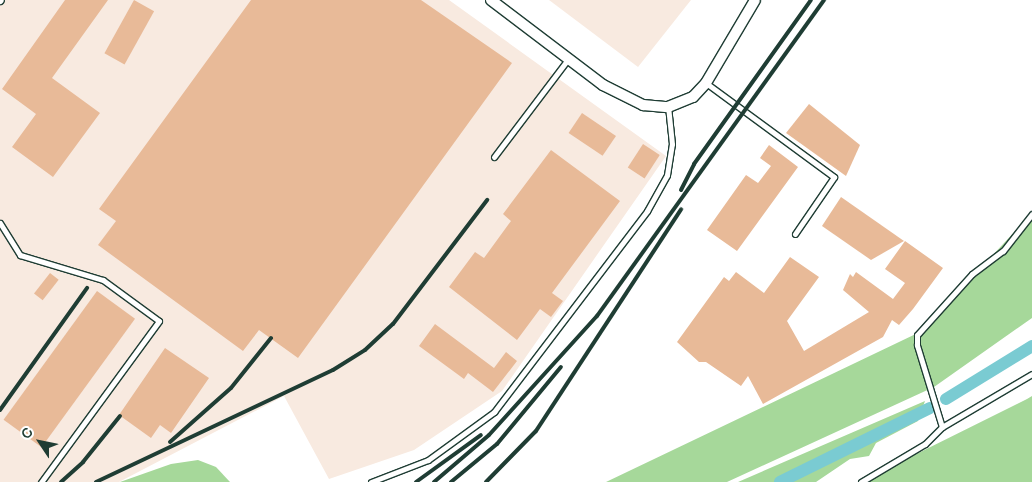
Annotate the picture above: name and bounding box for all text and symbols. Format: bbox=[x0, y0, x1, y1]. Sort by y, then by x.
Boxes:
north arrow bbox=[15, 417, 65, 467]
text: С bbox=[17, 425, 37, 442]

